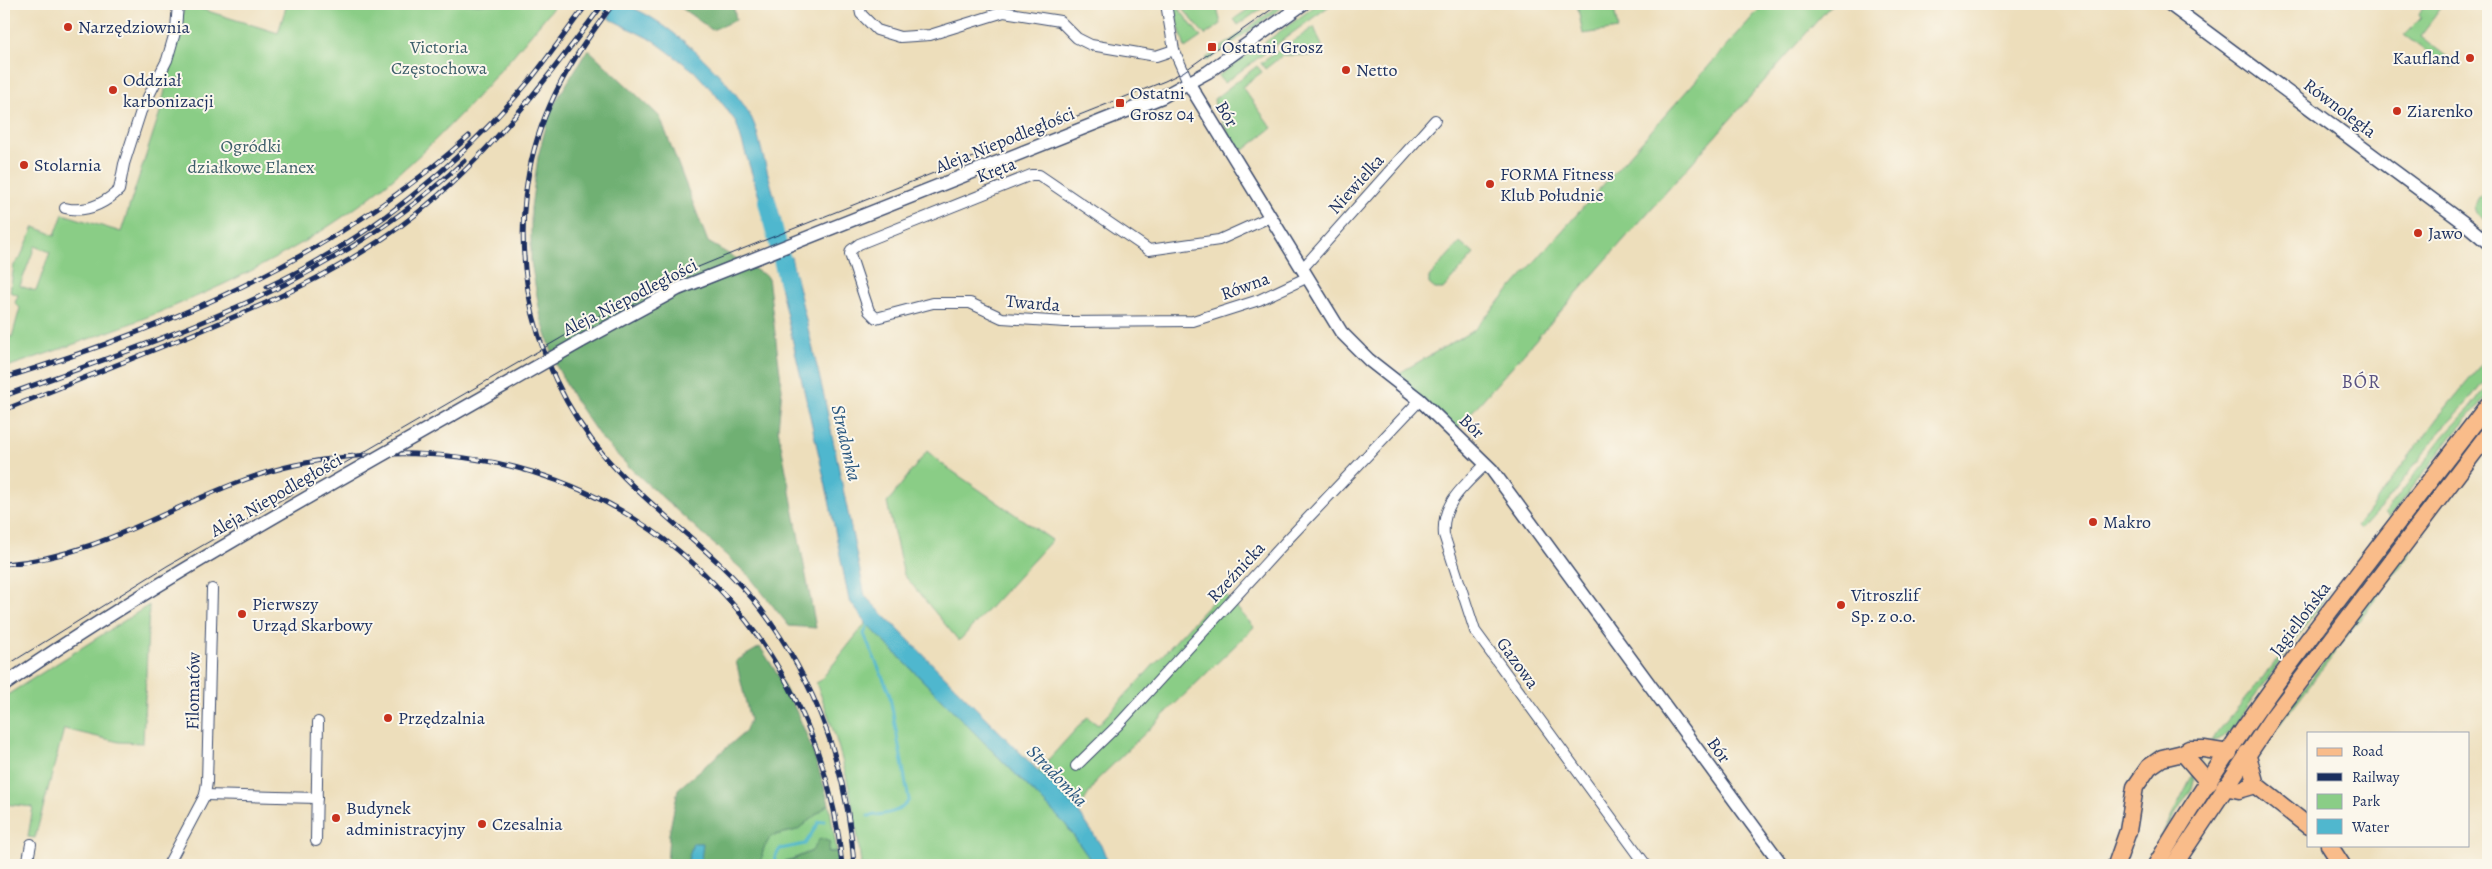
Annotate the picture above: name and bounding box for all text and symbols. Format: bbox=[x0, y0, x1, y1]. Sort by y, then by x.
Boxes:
place label: Narzędziownia bbox=[78, 15, 191, 39]
marker: Narzędziownia bbox=[62, 21, 74, 33]
park label: Victoria Częstochowa bbox=[391, 35, 488, 80]
place label: Ostatni Grosz bbox=[1222, 35, 1323, 59]
marker: Ostatni Grosz bbox=[1206, 41, 1218, 53]
place label: Kaufland bbox=[2393, 46, 2460, 70]
marker: Kaufland bbox=[2464, 52, 2476, 64]
place label: Netto bbox=[1356, 58, 1398, 82]
marker: Netto bbox=[1340, 64, 1352, 76]
place label: Oddział karbonizacji bbox=[123, 68, 214, 113]
street label: Równoległa bbox=[2299, 73, 2382, 144]
place label: Ostatni Grosz 04 bbox=[1130, 81, 1194, 126]
marker: Oddział karbonizacji bbox=[107, 84, 119, 96]
street label: Bór bbox=[1210, 96, 1244, 132]
marker: Ostatni Grosz 04 bbox=[1114, 97, 1126, 109]
place label: Ziarenko bbox=[2407, 99, 2473, 123]
street label: Aleja Niepodległości bbox=[931, 101, 1078, 179]
marker: Ziarenko bbox=[2391, 105, 2403, 117]
park label: Ogródki działkowe Elanex bbox=[187, 134, 315, 179]
street label: Niewielka bbox=[1323, 148, 1390, 219]
street label: Kręta bbox=[973, 151, 1020, 188]
place label: Stolarnia bbox=[34, 153, 102, 177]
marker: Stolarnia bbox=[18, 159, 30, 171]
place label: FORMA Fitness Klub Południe bbox=[1500, 162, 1614, 207]
marker: FORMA Fitness Klub Południe bbox=[1484, 178, 1496, 190]
place label: Jawo bbox=[2428, 221, 2463, 245]
marker: Jawo bbox=[2412, 227, 2424, 239]
street label: Aleja Niepodległości bbox=[558, 253, 701, 342]
street label: Równa bbox=[1217, 266, 1273, 306]
street label: Twarda bbox=[1005, 289, 1062, 317]
district label: BÓR bbox=[2341, 369, 2381, 395]
water label: Stradomka bbox=[825, 402, 867, 484]
street label: Bór bbox=[1454, 408, 1490, 444]
street label: Aleja Niepodległości bbox=[205, 448, 346, 543]
place label: Makro bbox=[2103, 510, 2151, 534]
marker: Makro bbox=[2087, 516, 2099, 528]
street label: Rzeźnicka bbox=[1202, 536, 1271, 608]
street label: Jagiellońska bbox=[2264, 576, 2336, 661]
place label: Vitroszlif Sp. z o.o. bbox=[1850, 583, 1922, 628]
place label: Pierwszy Urząd Skarbowy bbox=[252, 592, 373, 637]
marker: Vitroszlif Sp. z o.o. bbox=[1835, 599, 1847, 611]
marker: Pierwszy Urząd Skarbowy bbox=[236, 608, 248, 620]
street label: Gazowa bbox=[1491, 632, 1545, 694]
street label: Filomatów bbox=[180, 652, 206, 730]
place label: Przędzalnia bbox=[398, 706, 486, 730]
marker: Przędzalnia bbox=[382, 712, 394, 724]
street label: Bór bbox=[1702, 732, 1737, 768]
legend bbox=[2307, 732, 2470, 846]
water label: Stradomka bbox=[1021, 739, 1093, 813]
text: Road bbox=[2352, 741, 2384, 761]
text: Railway bbox=[2352, 767, 2400, 787]
text: Park bbox=[2352, 791, 2381, 811]
place label: Budynek administracyjny bbox=[346, 796, 466, 841]
marker: Budynek administracyjny bbox=[330, 812, 342, 824]
place label: Czesalnia bbox=[492, 812, 563, 836]
text: Water bbox=[2351, 817, 2389, 837]
marker: Czesalnia bbox=[476, 818, 488, 830]

